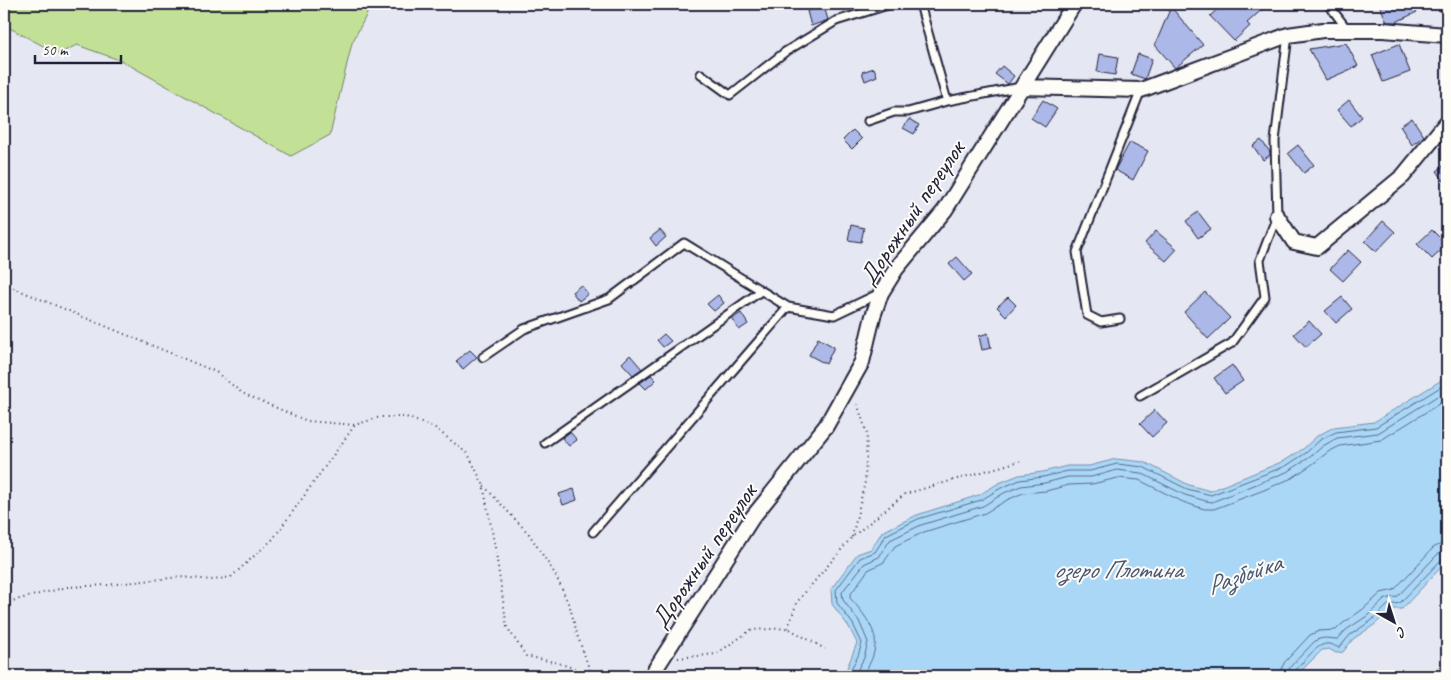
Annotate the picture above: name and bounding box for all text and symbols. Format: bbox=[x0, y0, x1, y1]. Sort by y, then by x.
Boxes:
scale bar bbox=[35, 32, 121, 64]
text: 50 m bbox=[42, 41, 69, 60]
street label: Дорожный переулок bbox=[852, 132, 974, 291]
street label: Дорожный переулок bbox=[644, 475, 766, 634]
water label: Разбойка bbox=[1202, 545, 1288, 602]
water label: озеро Плотина bbox=[1054, 553, 1186, 586]
north arrow bbox=[1368, 598, 1418, 648]
text: С bbox=[1392, 623, 1410, 642]

